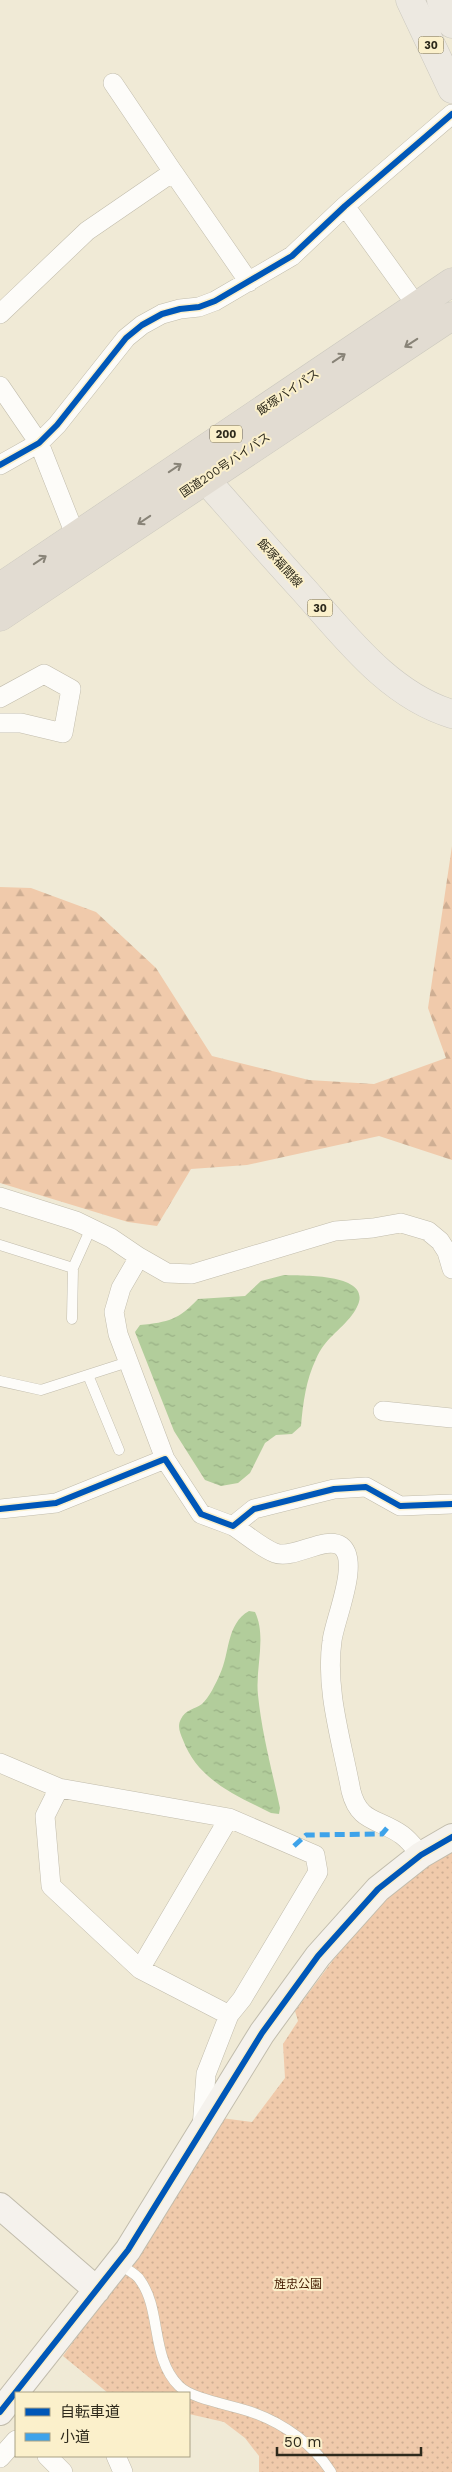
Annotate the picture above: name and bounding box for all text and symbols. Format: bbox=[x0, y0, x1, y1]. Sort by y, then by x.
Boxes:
road number: 30 bbox=[418, 36, 444, 54]
one-way arrow bbox=[405, 338, 419, 348]
one-way arrow bbox=[332, 353, 346, 363]
street label: 飯塚バイパス bbox=[254, 366, 322, 418]
road number: 200 bbox=[210, 426, 242, 442]
street label: 国道200号バイパス bbox=[177, 430, 273, 500]
one-way arrow bbox=[168, 463, 182, 474]
one-way arrow bbox=[138, 515, 152, 525]
street label: 飯塚福間線 bbox=[255, 536, 305, 590]
one-way arrow bbox=[33, 554, 47, 564]
road number: 30 bbox=[308, 600, 332, 616]
park label: 旌忠公園 bbox=[274, 2277, 322, 2291]
legend bbox=[15, 2392, 190, 2457]
text: 自転車道 bbox=[60, 2403, 120, 2421]
scale bar bbox=[277, 2424, 421, 2456]
text: 小道 bbox=[60, 2428, 90, 2446]
text: 50 m bbox=[284, 2433, 321, 2451]

